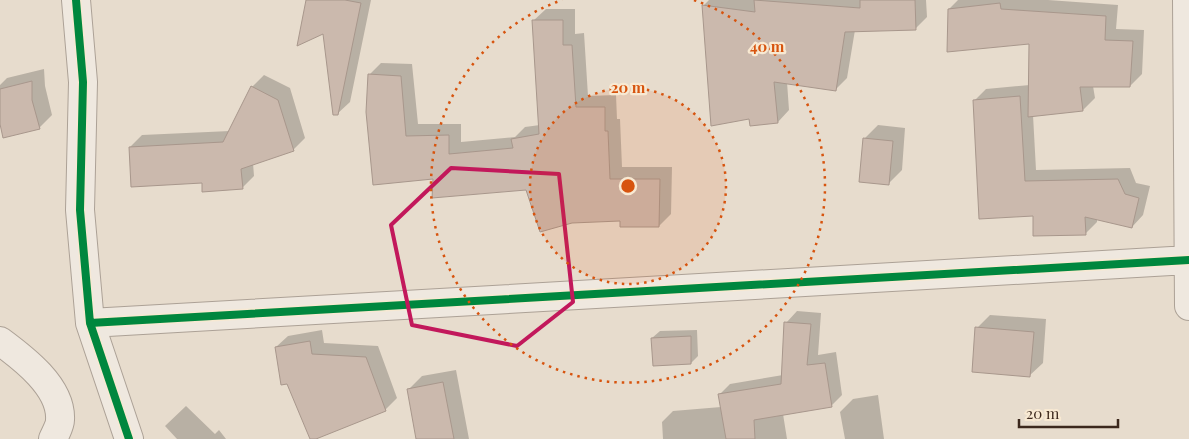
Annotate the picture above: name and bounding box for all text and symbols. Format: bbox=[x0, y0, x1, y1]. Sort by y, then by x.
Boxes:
text: 40 m bbox=[750, 36, 785, 56]
text: 20 m bbox=[611, 77, 646, 97]
centre of rings bbox=[619, 177, 637, 195]
scale bar bbox=[1019, 396, 1118, 428]
text: 20 m bbox=[1026, 403, 1060, 423]

